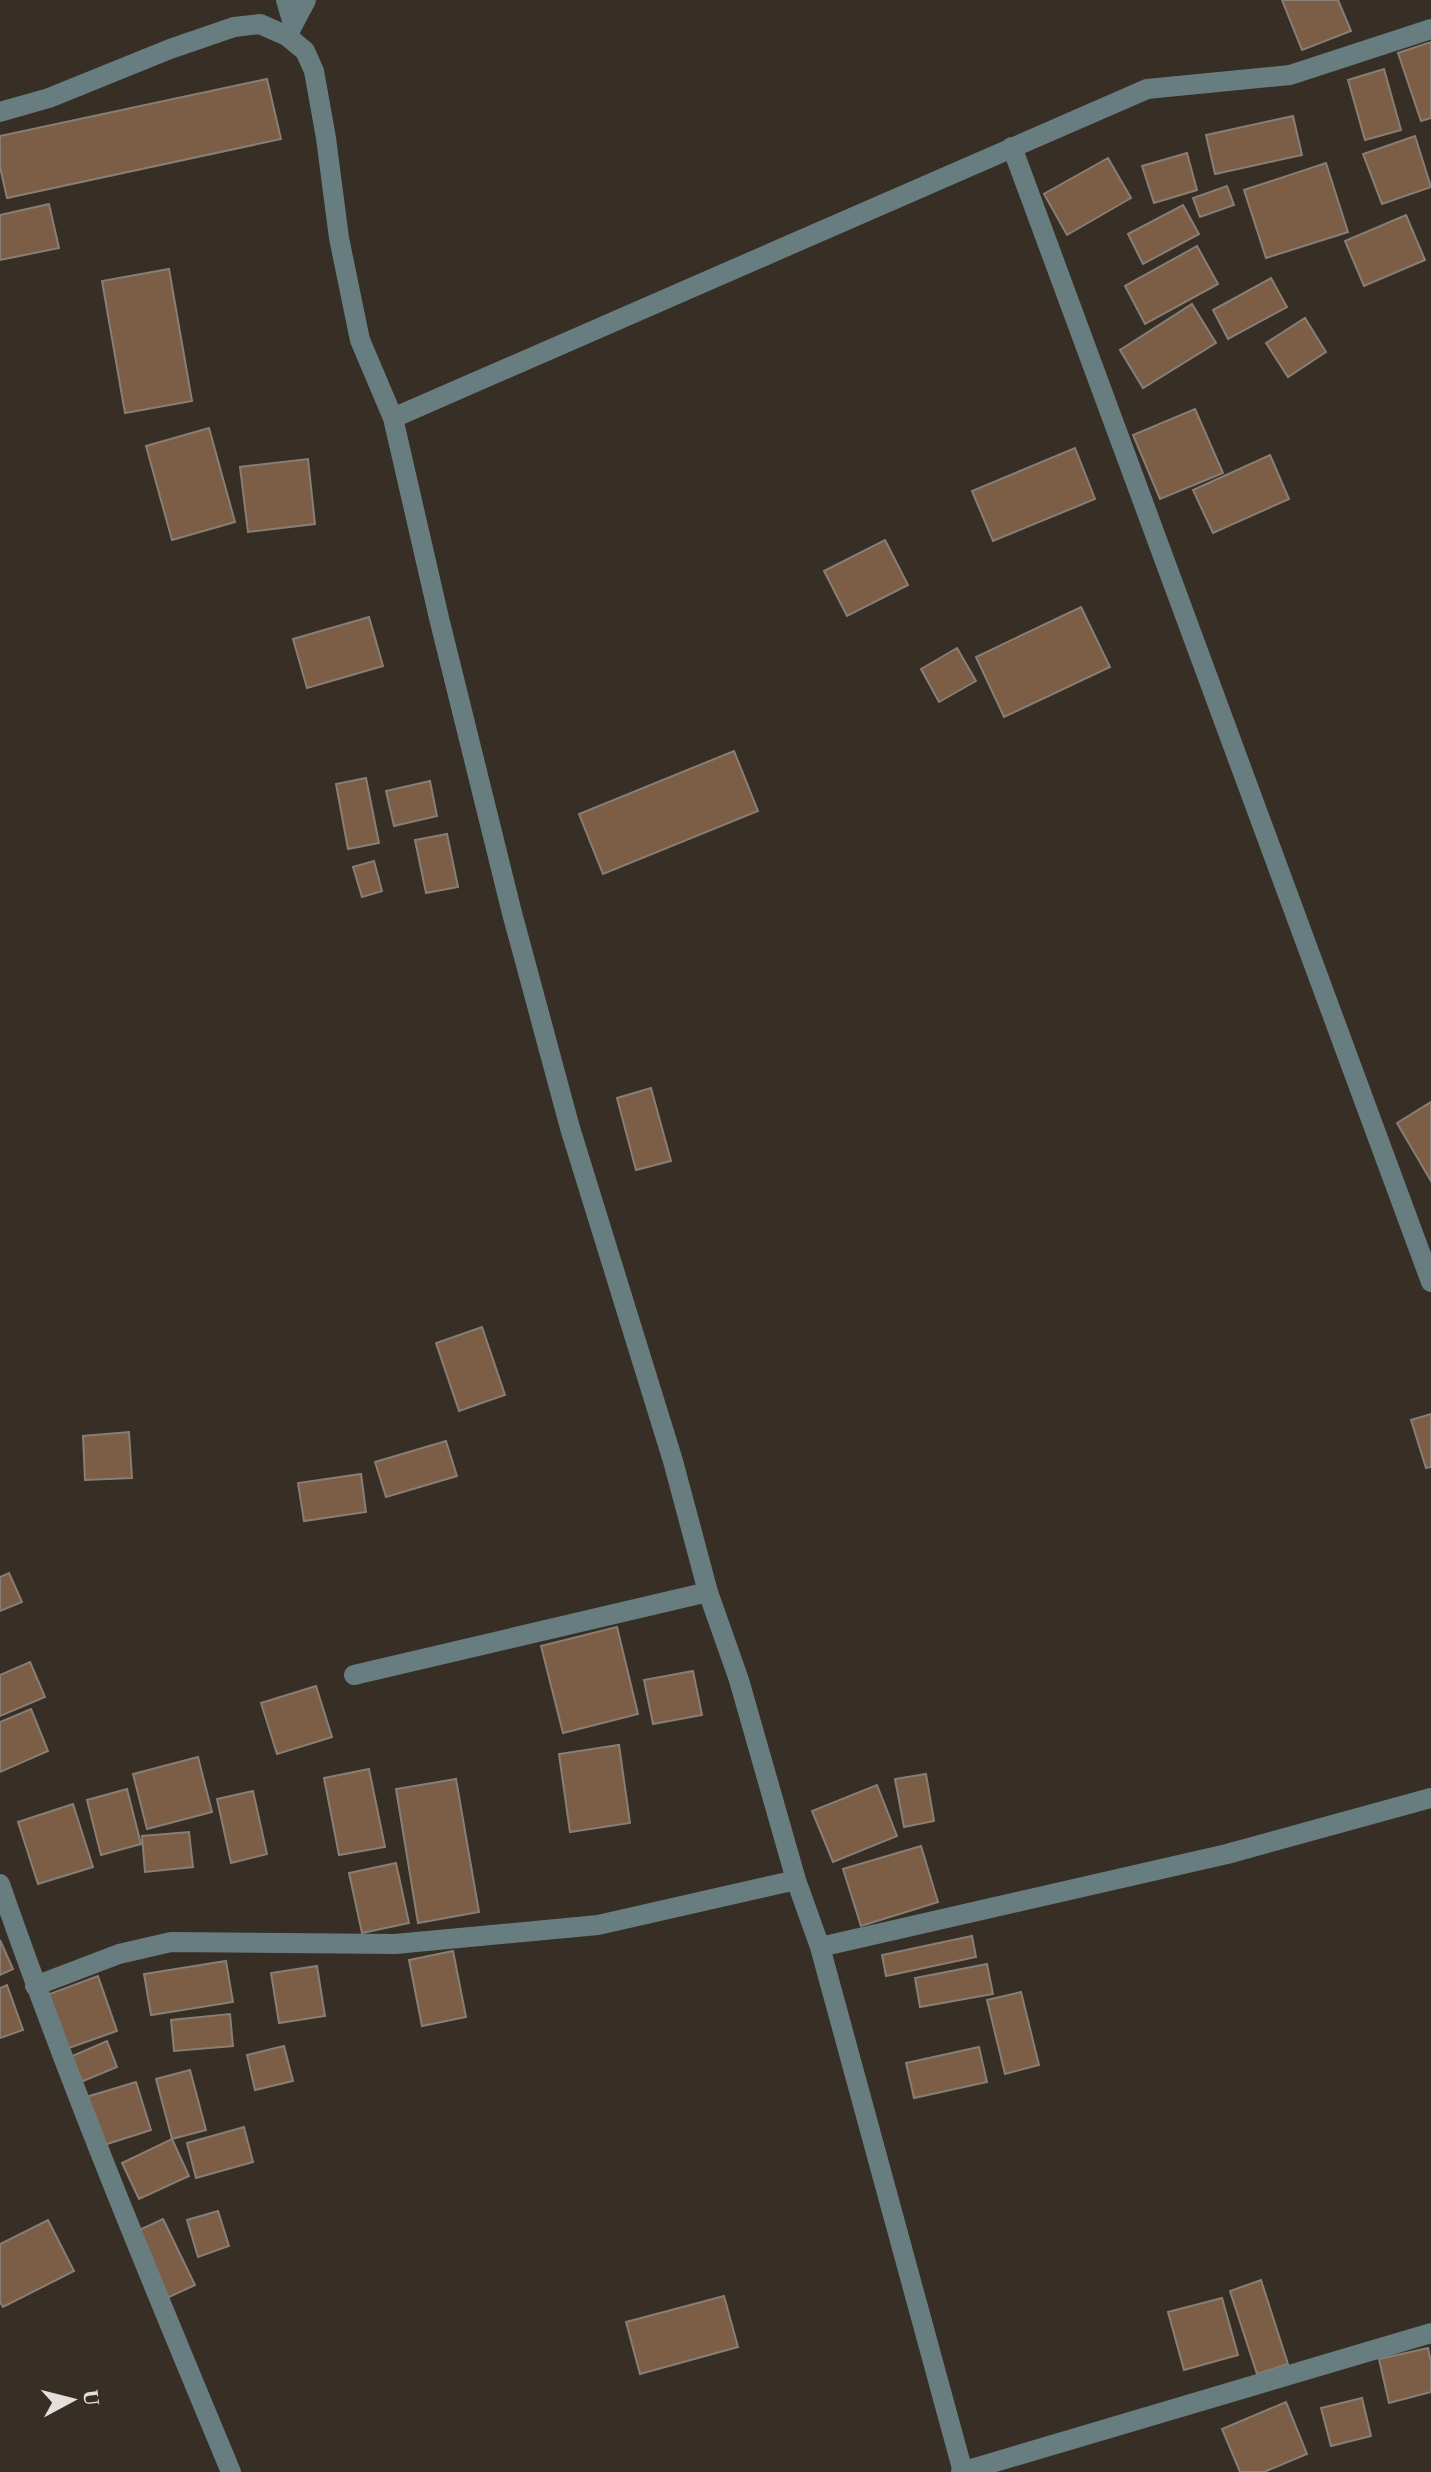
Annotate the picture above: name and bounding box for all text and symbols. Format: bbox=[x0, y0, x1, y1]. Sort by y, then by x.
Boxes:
north arrow bbox=[32, 2360, 112, 2440]
text: U bbox=[78, 2388, 105, 2407]

